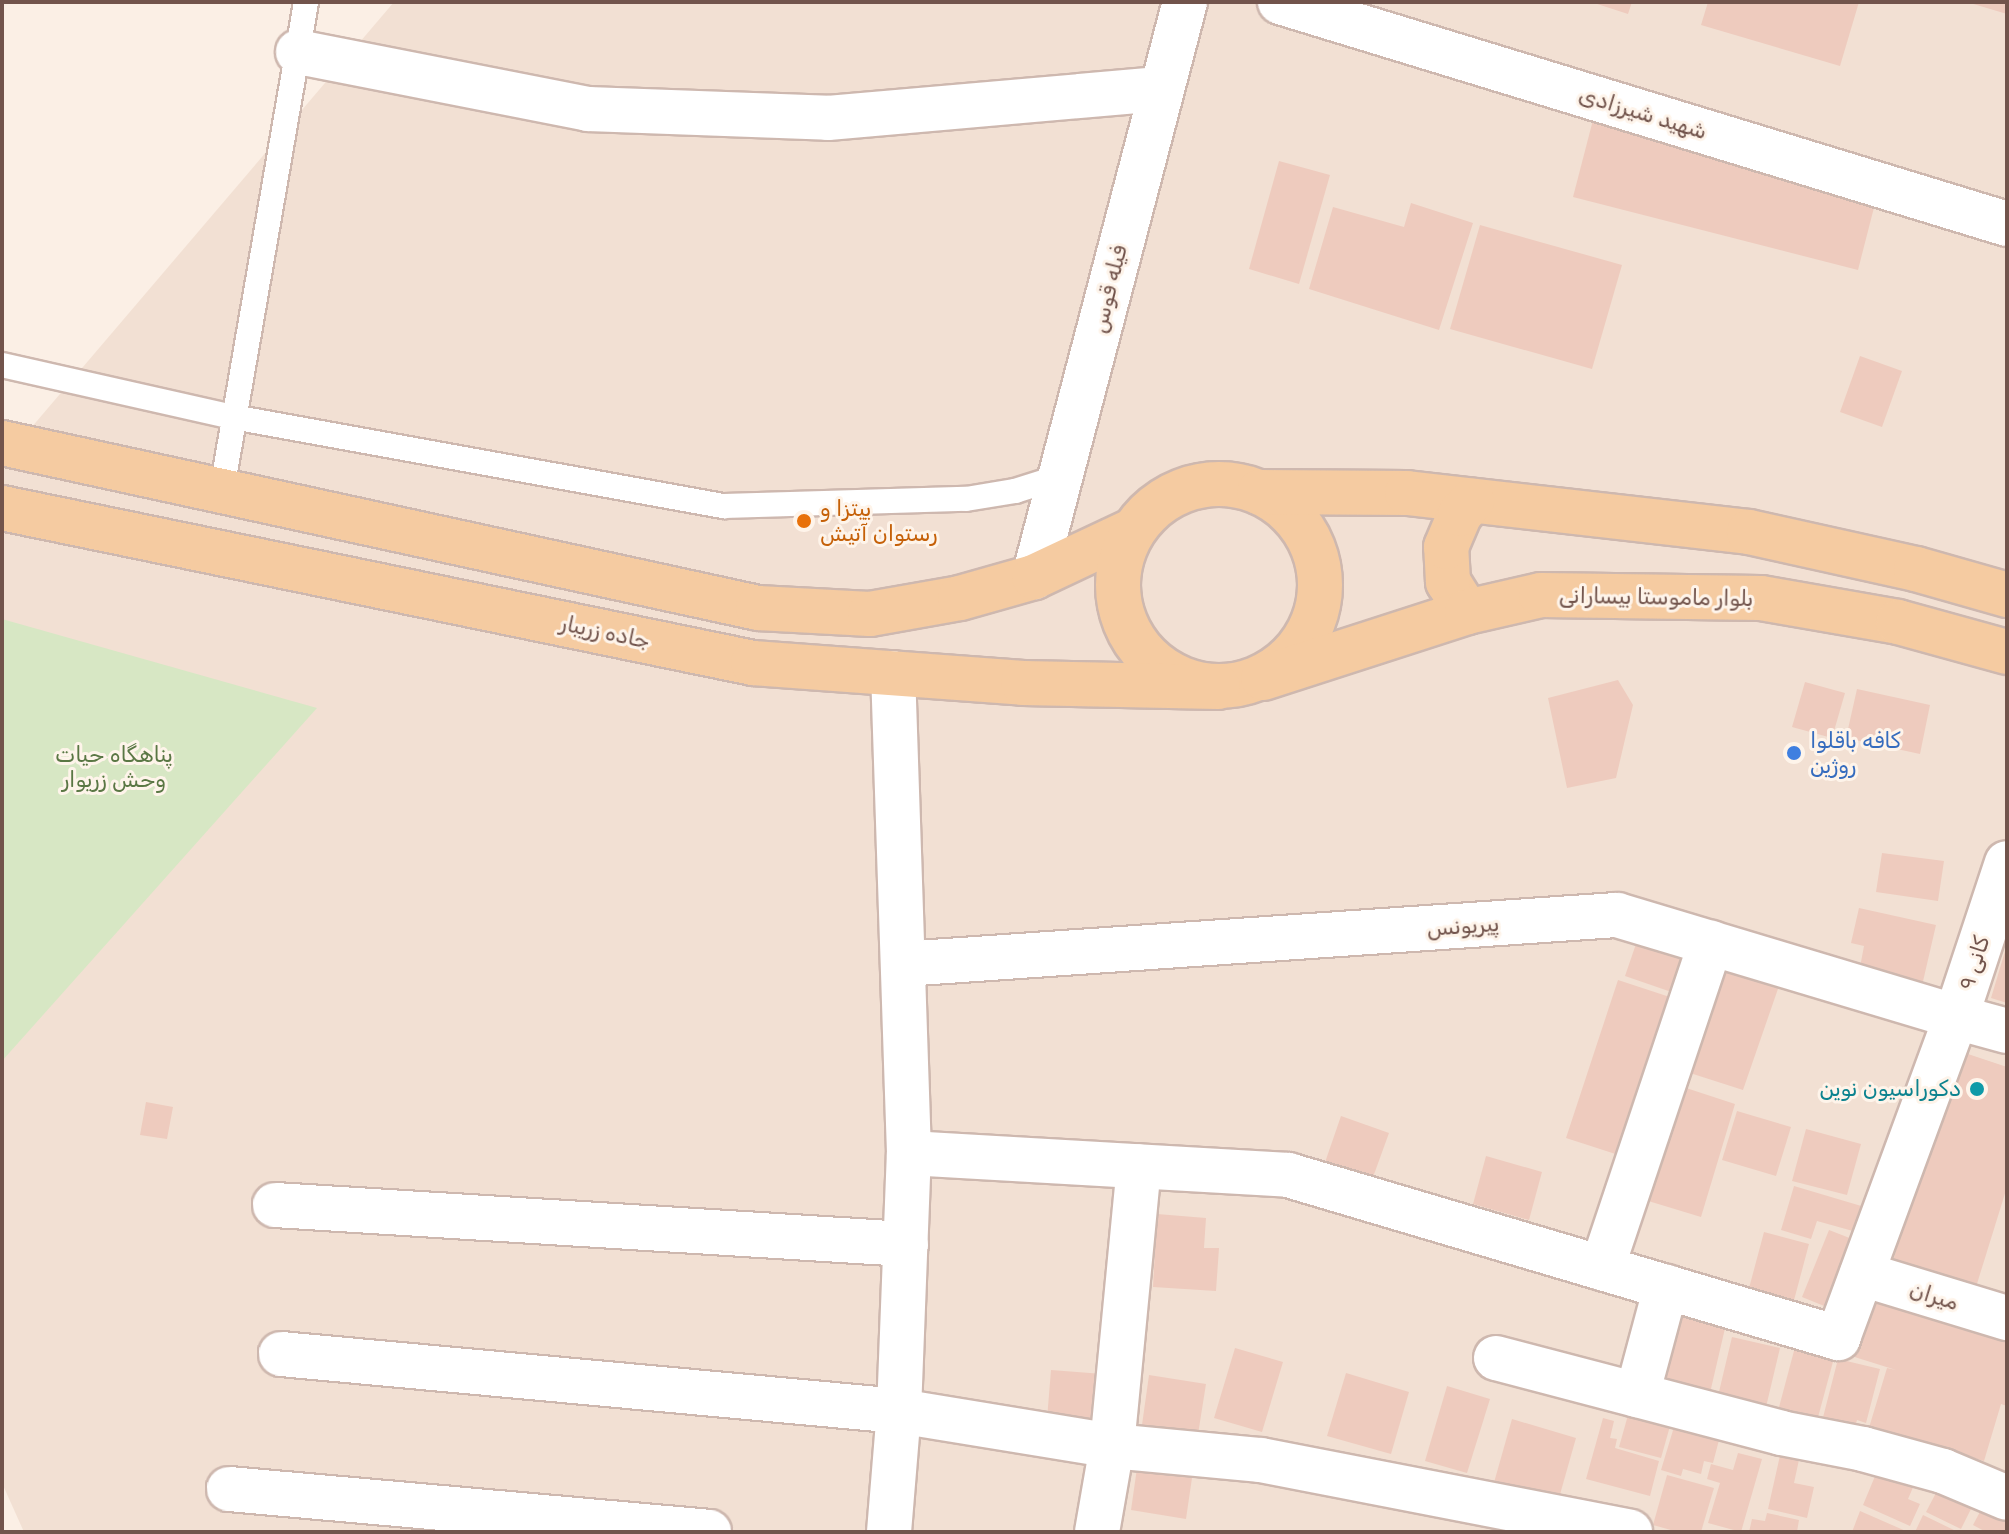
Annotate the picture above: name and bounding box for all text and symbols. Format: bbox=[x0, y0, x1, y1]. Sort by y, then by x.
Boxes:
street label: شهید شیرزادی bbox=[1576, 81, 1710, 145]
street label: فیله قوس bbox=[1085, 242, 1133, 336]
place label: پیتزا و رستوان آتیش bbox=[820, 495, 938, 546]
marker: پیتزا و رستوان آتیش bbox=[795, 512, 813, 530]
street label: بلوار ماموستا بیسارانی bbox=[1559, 582, 1753, 612]
street label: جاده زریبار bbox=[558, 610, 652, 654]
place label: کافه باقلوا روژین bbox=[1810, 727, 1901, 778]
park label: پناهگاه حیات وحش زریوار bbox=[55, 741, 173, 792]
marker: کافه باقلوا روژین bbox=[1785, 744, 1803, 762]
street label: پیریونس bbox=[1426, 910, 1500, 942]
street label: کانی ۹ bbox=[1953, 933, 1995, 993]
place label: دکوراسیون نوین bbox=[1819, 1076, 1961, 1102]
marker: دکوراسیون نوین bbox=[1968, 1080, 1986, 1098]
street label: میران bbox=[1906, 1276, 1962, 1316]

